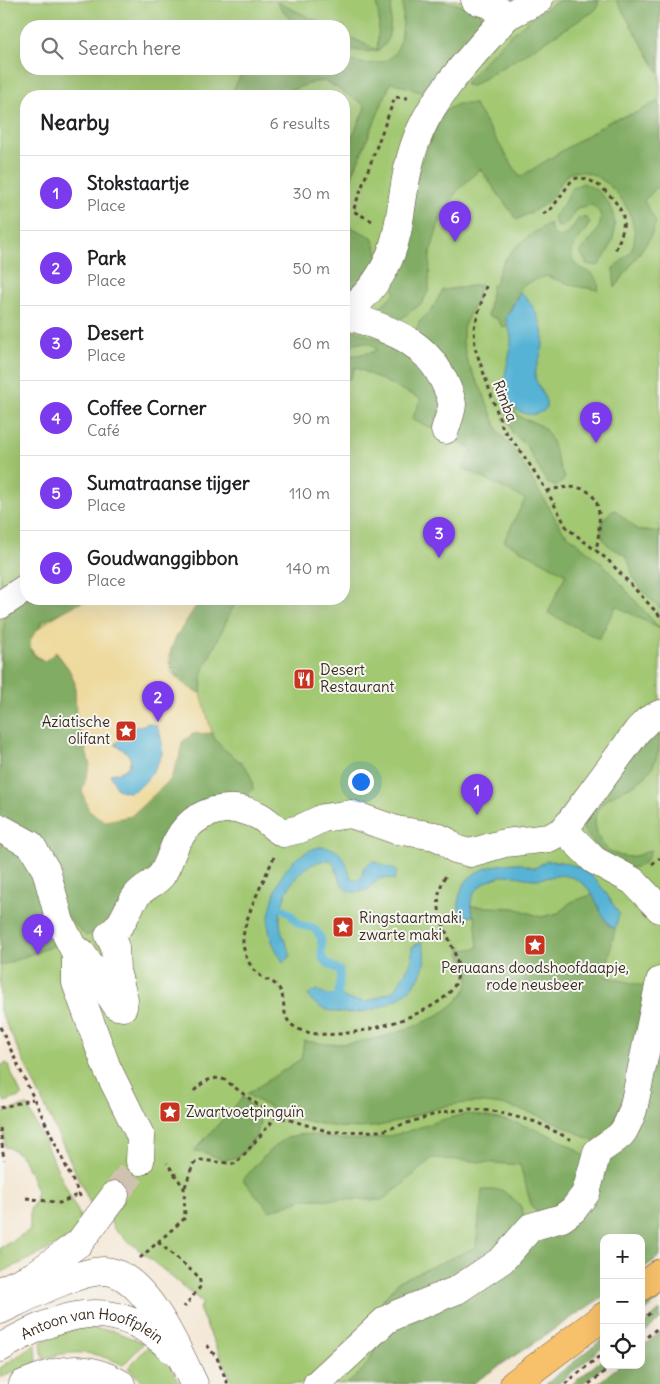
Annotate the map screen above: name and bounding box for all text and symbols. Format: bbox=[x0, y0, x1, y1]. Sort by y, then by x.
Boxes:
search box bbox=[20, 20, 350, 75]
icon: search bbox=[38, 34, 66, 62]
text: Search here bbox=[78, 36, 181, 60]
text: Nearby bbox=[40, 109, 110, 136]
text: 6 results bbox=[269, 113, 330, 133]
text: Stokstaartje bbox=[87, 171, 189, 195]
text: 1 bbox=[53, 183, 59, 203]
text: 30 m bbox=[293, 183, 330, 203]
text: Place bbox=[87, 195, 126, 215]
pin: 6 bbox=[439, 201, 471, 242]
text: Park bbox=[87, 246, 126, 270]
text: 2 bbox=[52, 258, 60, 278]
text: 50 m bbox=[292, 258, 330, 278]
text: Place bbox=[87, 270, 126, 290]
text: Desert bbox=[87, 321, 144, 345]
text: 3 bbox=[51, 333, 61, 353]
text: 60 m bbox=[292, 333, 330, 353]
text: Place bbox=[87, 345, 126, 365]
street label: Rimba bbox=[489, 377, 522, 425]
text: Coffee Corner bbox=[87, 396, 207, 420]
pin: 5 bbox=[580, 402, 612, 443]
text: 4 bbox=[51, 408, 61, 428]
text: 90 m bbox=[292, 408, 330, 428]
text: Café bbox=[87, 420, 120, 440]
text: Sumatraanse tijger bbox=[87, 471, 250, 495]
text: 5 bbox=[51, 483, 61, 503]
text: 110 m bbox=[289, 483, 330, 503]
text: Place bbox=[87, 495, 126, 515]
pin: 3 bbox=[423, 517, 455, 558]
text: Goudwanggibbon bbox=[87, 546, 239, 570]
text: 6 bbox=[51, 558, 61, 578]
text: 140 m bbox=[286, 558, 330, 578]
text: Place bbox=[87, 570, 126, 590]
place label: Desert Restaurant bbox=[320, 660, 395, 696]
restaurant icon: Desert Restaurant bbox=[292, 667, 316, 691]
pin: 2 bbox=[142, 681, 174, 722]
place label: Aziatische olifant bbox=[42, 712, 110, 748]
place icon: Aziatische olifant bbox=[114, 719, 138, 743]
your location bbox=[348, 769, 374, 795]
pin: 1 bbox=[461, 774, 493, 815]
place label: Ringstaartmaki, zwarte maki bbox=[359, 908, 465, 944]
pin: 4 bbox=[22, 914, 54, 955]
place icon: Ringstaartmaki, zwarte maki bbox=[331, 915, 355, 939]
place icon: Peruaans doodshoofdaapje, rode neusbeer bbox=[523, 933, 547, 957]
place label: Peruaans doodshoofdaapje, rode neusbeer bbox=[441, 958, 629, 994]
place icon: Zwartvoetpinguïn bbox=[158, 1100, 182, 1124]
place label: Zwartvoetpinguïn bbox=[186, 1102, 304, 1121]
map controls bbox=[600, 1234, 645, 1369]
button: + bbox=[600, 1234, 645, 1279]
button: − bbox=[600, 1279, 645, 1324]
text: Antoon van Hooffplein bbox=[17, 1304, 168, 1347]
button: locate bbox=[600, 1324, 645, 1369]
street label: Antoon van Hooffplein bbox=[16, 1330, 166, 1354]

